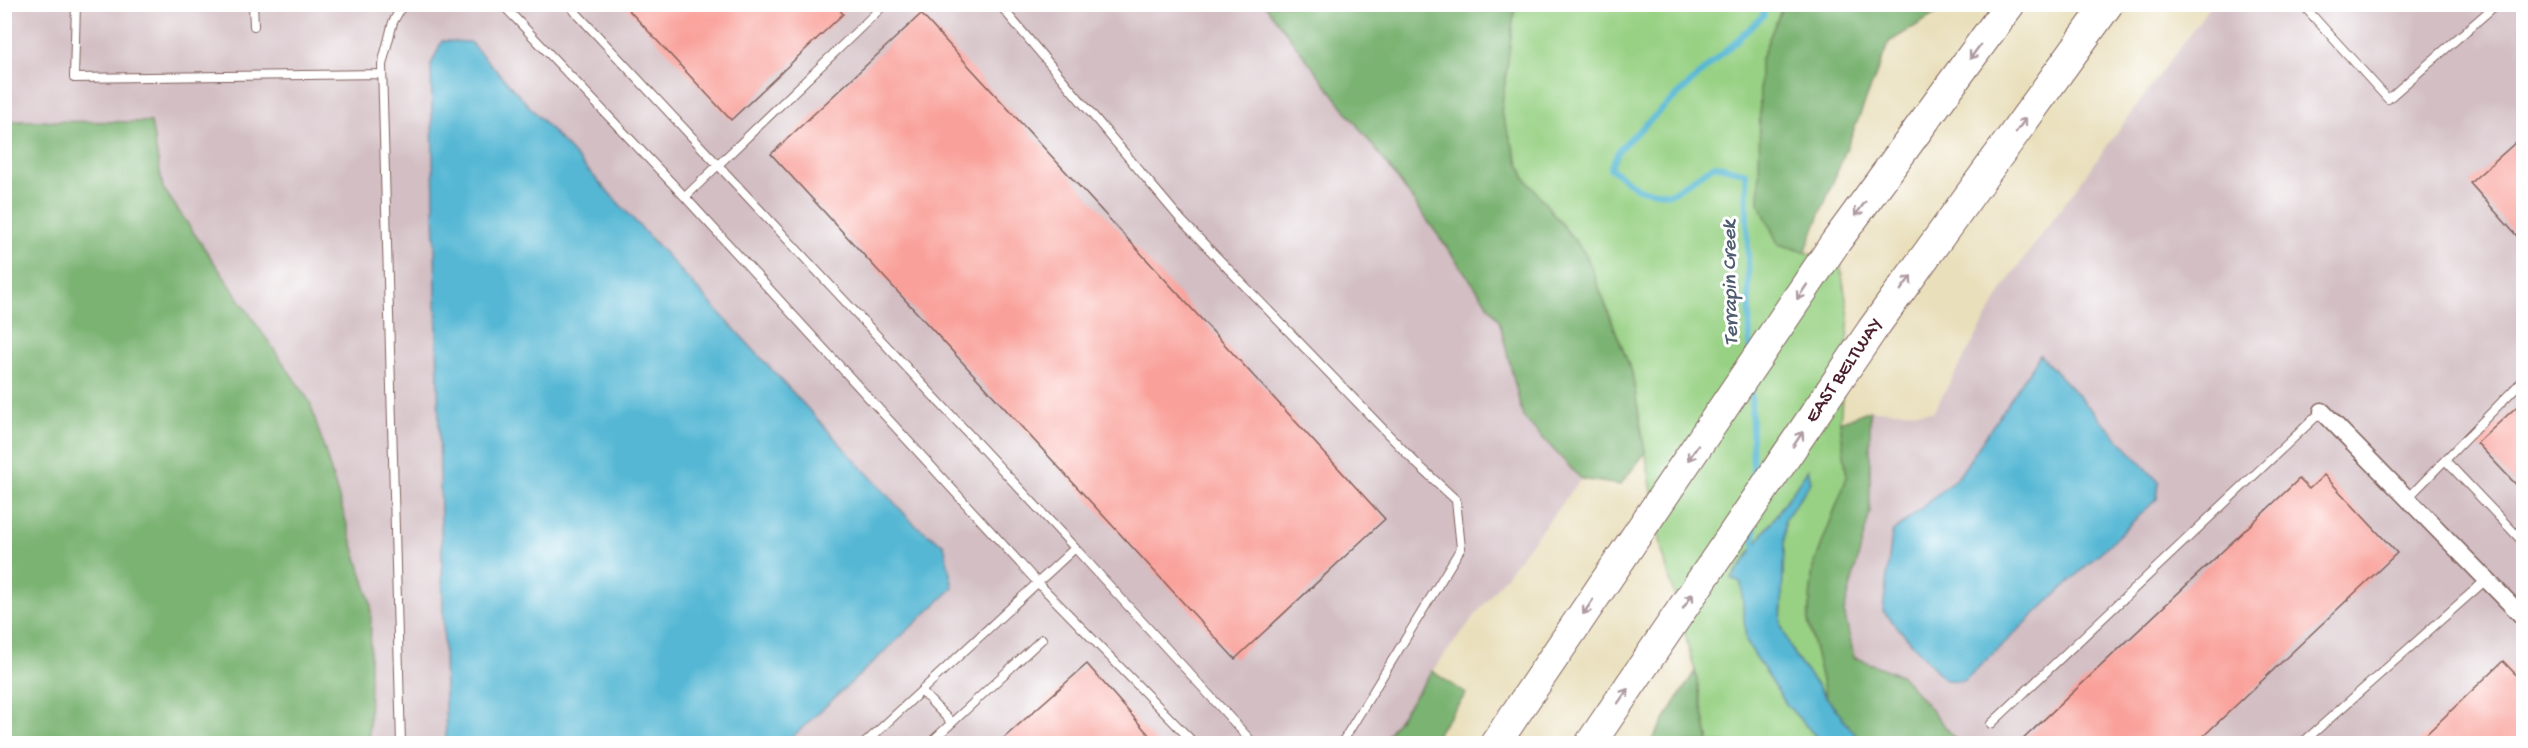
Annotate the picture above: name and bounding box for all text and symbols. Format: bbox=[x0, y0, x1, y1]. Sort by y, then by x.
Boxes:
one-way arrow bbox=[1969, 43, 1982, 59]
one-way arrow bbox=[2015, 118, 2027, 134]
one-way arrow bbox=[1854, 200, 1866, 216]
water label: Terrapin Creek bbox=[1718, 218, 1746, 346]
one-way arrow bbox=[1900, 276, 1913, 292]
one-way arrow bbox=[1796, 283, 1808, 299]
street label: EAST BELTWAY bbox=[1801, 314, 1889, 428]
one-way arrow bbox=[1792, 432, 1804, 448]
one-way arrow bbox=[1686, 444, 1699, 461]
one-way arrow bbox=[1682, 593, 1694, 609]
one-way arrow bbox=[1582, 598, 1594, 615]
one-way arrow bbox=[1617, 689, 1629, 705]

